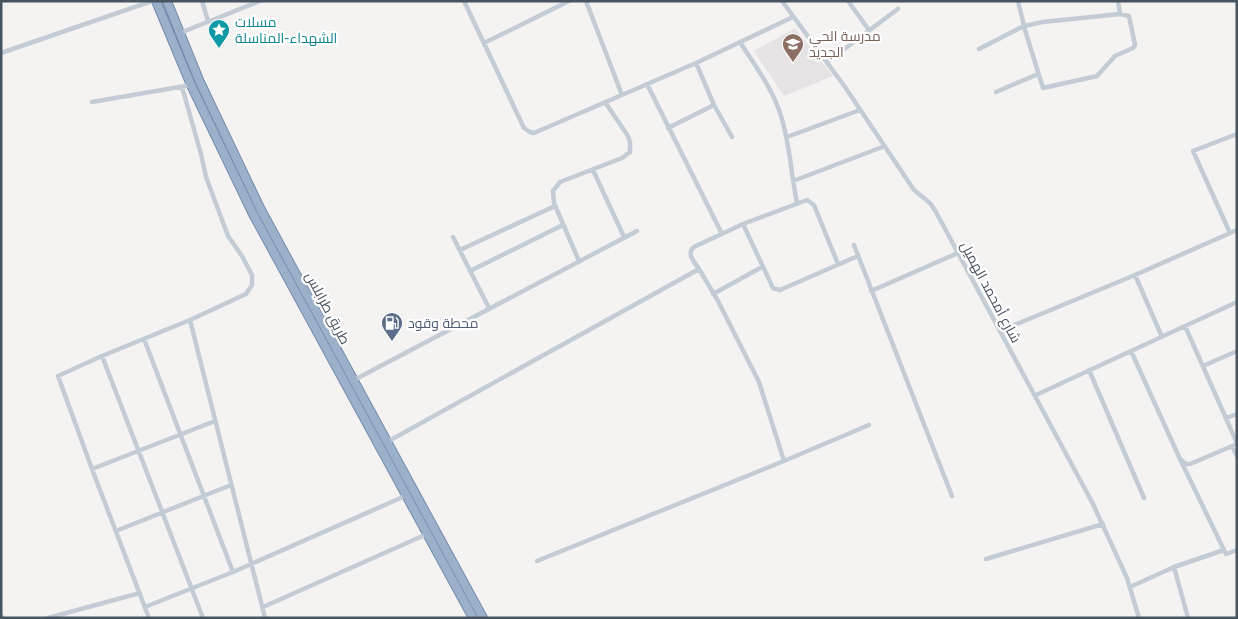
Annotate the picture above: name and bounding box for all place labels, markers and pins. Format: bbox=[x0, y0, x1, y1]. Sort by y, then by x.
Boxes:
place label: مسلات الشهداء-المناسلة bbox=[235, 14, 337, 46]
place icon: مسلات الشهداء-المناسلة bbox=[207, 18, 231, 49]
place label: مدرسة الحي الجديد bbox=[809, 28, 881, 60]
school or university icon: مدرسة الحي الجديد bbox=[781, 32, 805, 63]
fuel station icon: محطة وقود bbox=[380, 311, 404, 342]
place label: محطة وقود bbox=[408, 315, 478, 331]

